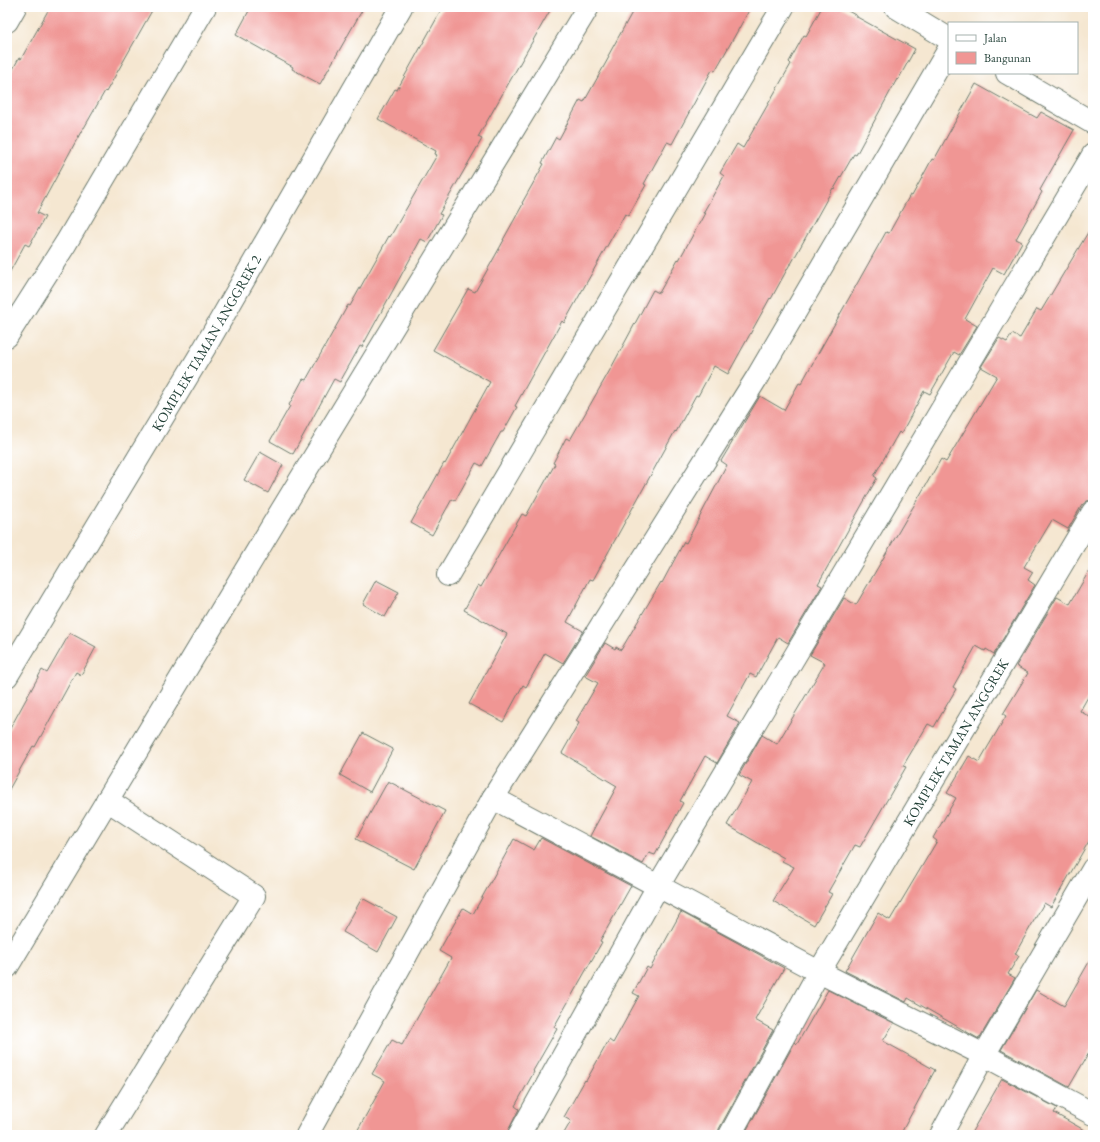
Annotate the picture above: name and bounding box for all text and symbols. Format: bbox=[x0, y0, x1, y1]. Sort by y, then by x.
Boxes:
legend bbox=[948, 22, 1078, 74]
text: Jalan bbox=[983, 30, 1008, 46]
text: Bangunan bbox=[984, 50, 1032, 66]
street label: KOMPLEK TAMAN ANGGREK 2 bbox=[147, 252, 265, 434]
street label: KOMPLEK TAMAN ANGGREK bbox=[899, 655, 1013, 829]

